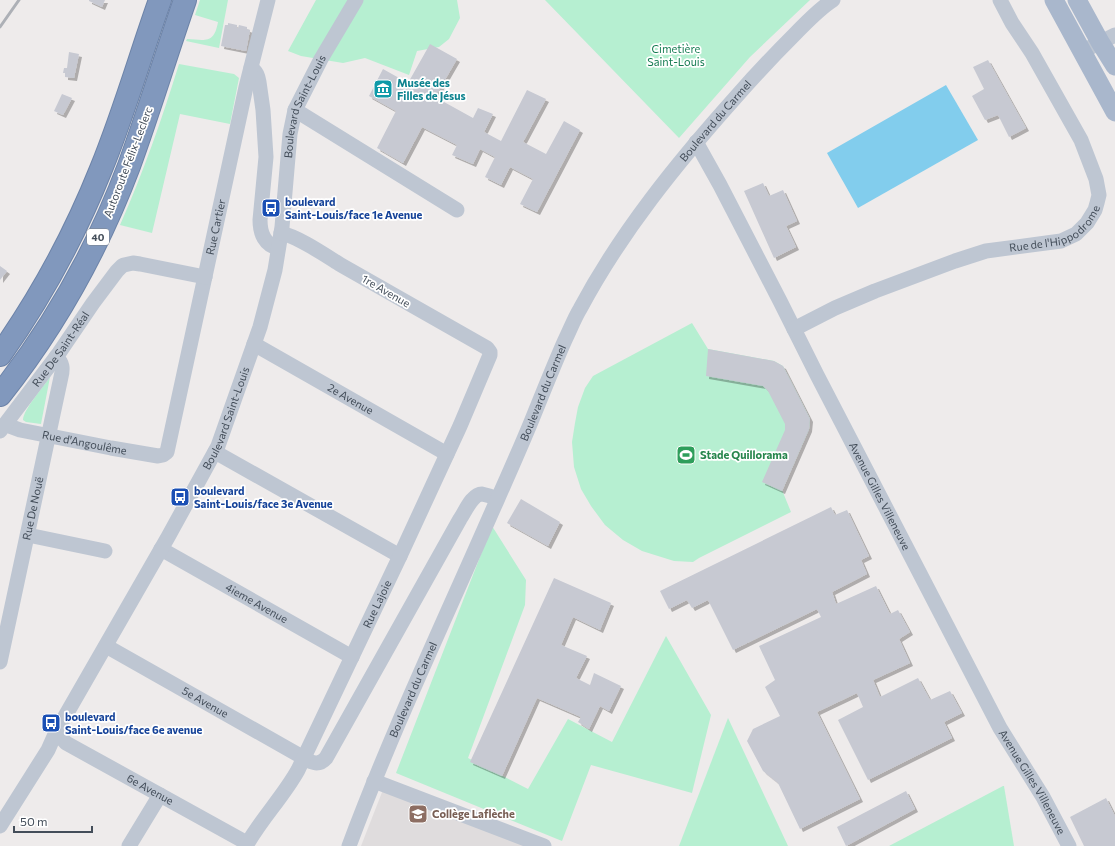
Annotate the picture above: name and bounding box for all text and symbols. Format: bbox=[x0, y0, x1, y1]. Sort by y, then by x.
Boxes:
park label: Cimetière Saint-Louis bbox=[647, 42, 705, 68]
street label: Boulevard Saint-Louis bbox=[281, 52, 328, 159]
place label: Musée des Filles de Jésus bbox=[397, 76, 466, 103]
street label: Boulevard du Carmel bbox=[676, 77, 754, 164]
museum icon: Musée des Filles de Jésus bbox=[372, 78, 394, 100]
street label: Autoroute Félix-Leclerc bbox=[100, 105, 155, 219]
place label: boulevard Saint-Louis/face 1e Avenue bbox=[285, 195, 422, 221]
street label: Rue Cartier bbox=[203, 197, 228, 256]
bus stop icon: boulevard Saint-Louis/face 1e Avenue bbox=[260, 197, 282, 219]
street label: Rue de l'Hippodrome bbox=[1008, 204, 1102, 254]
road number: 40 bbox=[87, 229, 109, 245]
street label: 1re Avenue bbox=[360, 272, 413, 310]
street label: Rue De Saint-Réal bbox=[29, 309, 91, 389]
street label: Boulevard du Carmel bbox=[517, 342, 568, 443]
street label: Boulevard Saint-Louis bbox=[199, 365, 251, 472]
street label: 2e Avenue bbox=[325, 380, 376, 417]
street label: Rue d'Angoulême bbox=[41, 428, 128, 457]
street label: Avenue Gilles Villeneuve bbox=[847, 440, 914, 552]
sports icon: Stade Quillorama bbox=[675, 444, 697, 466]
place label: Stade Quillorama bbox=[700, 448, 788, 461]
street label: Rue De Nouë bbox=[19, 475, 45, 541]
place label: boulevard Saint-Louis/face 3e Avenue bbox=[194, 484, 333, 510]
bus stop icon: boulevard Saint-Louis/face 3e Avenue bbox=[169, 486, 191, 508]
street label: Rue Lajoie bbox=[360, 578, 394, 630]
street label: 4ieme Avenue bbox=[224, 580, 291, 626]
street label: Boulevard du Carmel bbox=[386, 640, 439, 739]
street label: 5e Avenue bbox=[180, 683, 231, 720]
place label: boulevard Saint-Louis/face 6e avenue bbox=[65, 710, 202, 736]
bus stop icon: boulevard Saint-Louis/face 6e avenue bbox=[40, 712, 62, 734]
street label: Avenue Gilles Villeneuve bbox=[996, 727, 1069, 836]
street label: 6e Avenue bbox=[125, 771, 176, 807]
school or university icon: Collège Laflèche bbox=[407, 803, 429, 825]
place label: Collège Laflèche bbox=[432, 807, 515, 820]
scale bar bbox=[14, 808, 92, 834]
text: 50 m bbox=[20, 814, 48, 828]

